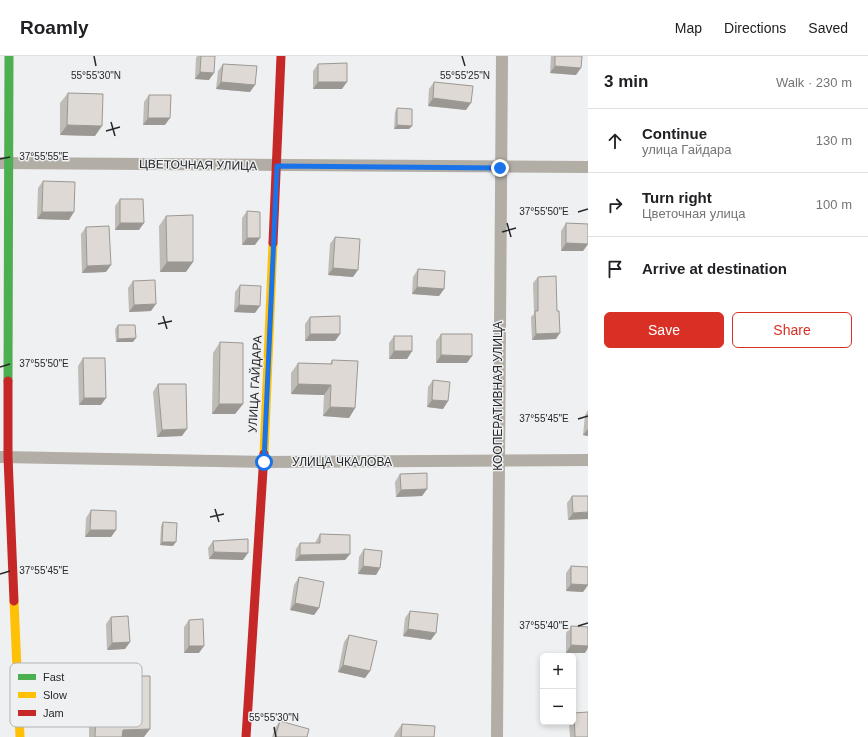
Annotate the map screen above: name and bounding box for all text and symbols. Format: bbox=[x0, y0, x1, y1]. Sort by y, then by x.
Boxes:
text: Roamly bbox=[20, 17, 89, 38]
text: Map bbox=[675, 20, 702, 36]
text: Directions bbox=[724, 20, 786, 36]
text: Saved bbox=[808, 20, 848, 36]
text: 55°55'30"N bbox=[71, 70, 121, 81]
text: 55°55'25"N bbox=[440, 70, 490, 81]
text: 3 min bbox=[604, 72, 648, 91]
text: Walk · 230 m bbox=[776, 75, 852, 90]
text: Continue bbox=[642, 125, 707, 142]
icon: ahead bbox=[604, 130, 626, 152]
text: 130 m bbox=[816, 133, 852, 148]
text: улица Гайдара bbox=[642, 142, 731, 157]
text: 37°55'55"E bbox=[19, 151, 69, 162]
street label: ЦВЕТОЧНАЯ УЛИЦА bbox=[139, 157, 257, 173]
route end bbox=[491, 159, 509, 177]
text: Turn right bbox=[642, 189, 712, 206]
icon: right bbox=[604, 194, 626, 216]
text: 100 m bbox=[816, 197, 852, 212]
text: 37°55'50"E bbox=[519, 206, 569, 217]
text: Цветочная улица bbox=[642, 206, 746, 221]
icon: arrive bbox=[604, 258, 626, 280]
text: Arrive at destination bbox=[642, 260, 787, 277]
button: Save bbox=[604, 312, 724, 348]
button: Share bbox=[732, 312, 852, 348]
street label: КООПЕРАТИВНАЯ УЛИЦА bbox=[491, 321, 505, 471]
street label: УЛИЦА ГАЙДАРА bbox=[244, 335, 265, 433]
text: 37°55'50"E bbox=[19, 358, 69, 369]
text: 37°55'45"E bbox=[519, 413, 569, 424]
route start bbox=[255, 453, 273, 471]
street label: УЛИЦА ЧКАЛОВА bbox=[292, 455, 392, 469]
text: 37°55'45"E bbox=[19, 565, 69, 576]
text: 37°55'40"E bbox=[519, 620, 569, 631]
map controls bbox=[540, 653, 576, 725]
button: + bbox=[540, 653, 576, 689]
legend bbox=[10, 663, 142, 727]
text: Fast bbox=[43, 671, 64, 683]
text: Slow bbox=[43, 689, 67, 701]
button: − bbox=[540, 689, 576, 725]
text: Jam bbox=[43, 707, 64, 719]
text: 55°55'30"N bbox=[249, 712, 299, 723]

